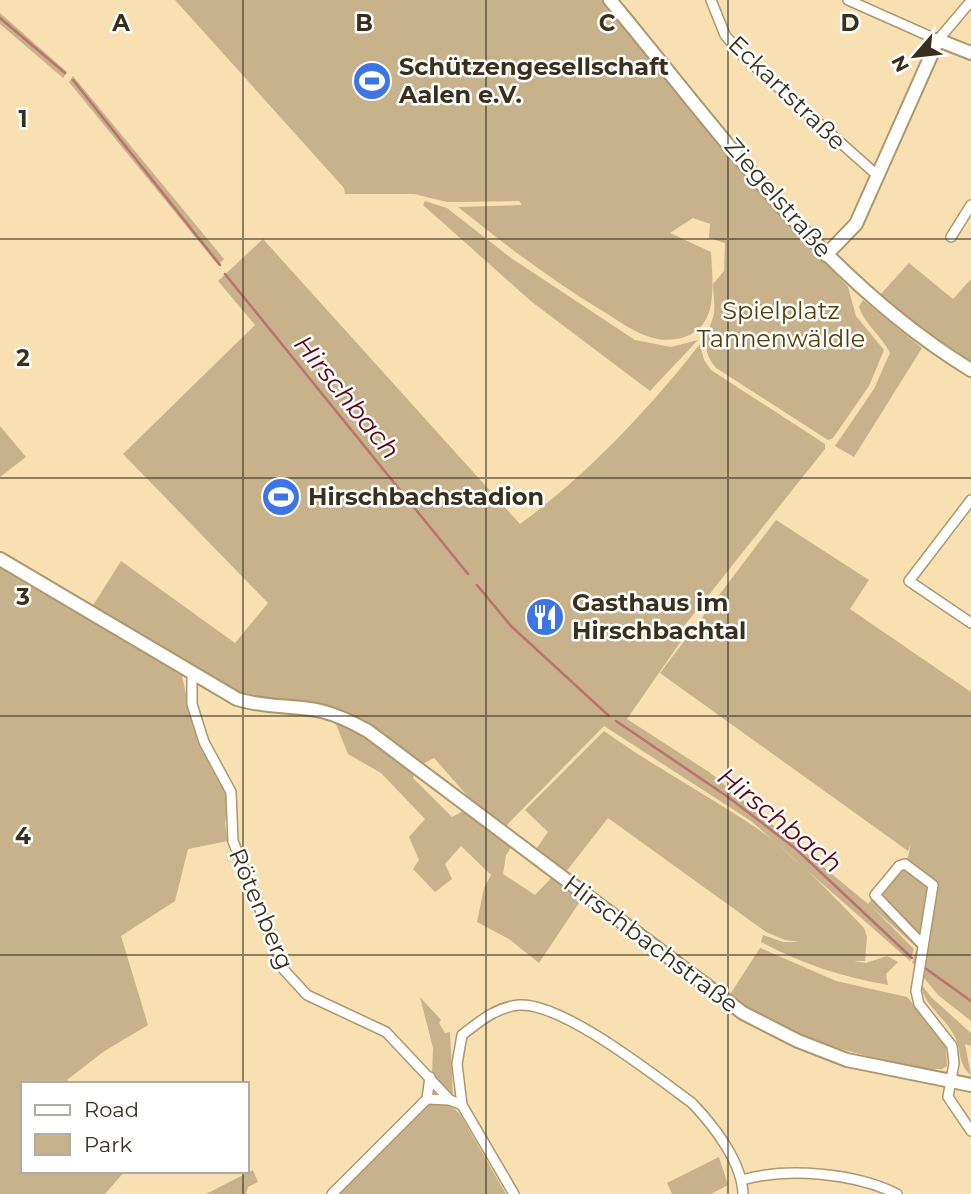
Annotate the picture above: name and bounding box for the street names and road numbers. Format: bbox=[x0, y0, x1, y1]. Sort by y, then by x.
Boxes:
street label: Eckartstraße bbox=[723, 29, 852, 156]
street label: Ziegelstraße bbox=[719, 132, 838, 263]
street label: Rötenberg bbox=[223, 844, 300, 974]
street label: Hirschbachstraße bbox=[558, 868, 744, 1019]

